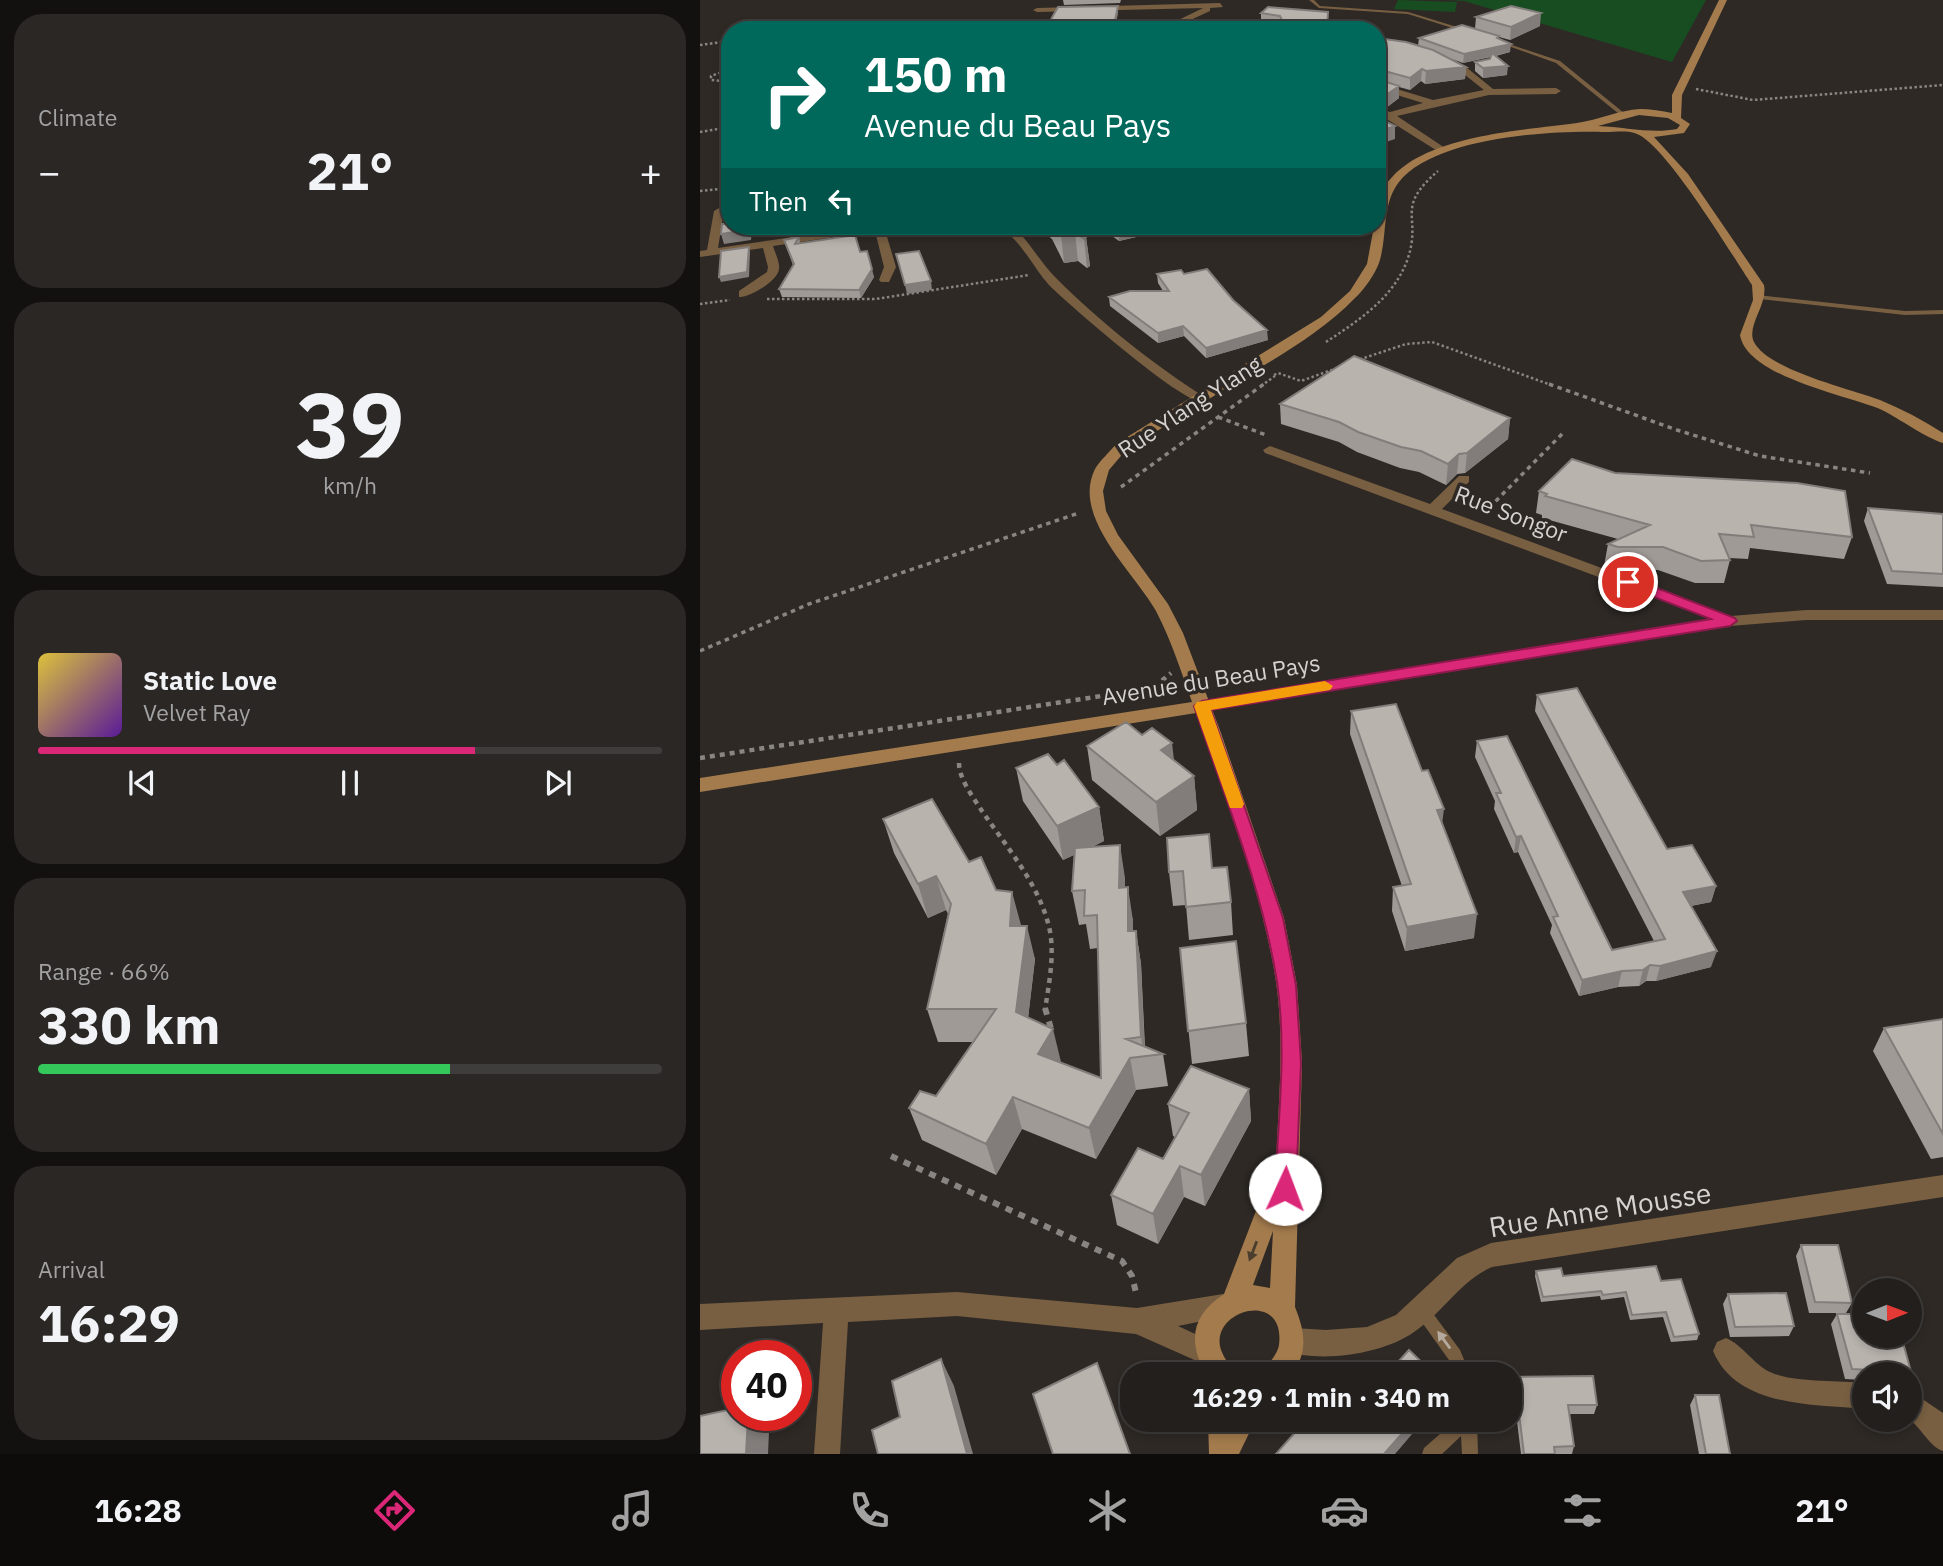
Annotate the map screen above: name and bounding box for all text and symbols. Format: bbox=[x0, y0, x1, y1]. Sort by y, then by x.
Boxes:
text: 150 m bbox=[864, 42, 1008, 105]
icon: right bbox=[749, 49, 840, 140]
text: Climate bbox=[38, 102, 117, 132]
text: Avenue du Beau Pays bbox=[864, 104, 1171, 146]
text: 21° bbox=[307, 137, 393, 204]
text: − bbox=[38, 147, 61, 196]
text: + bbox=[639, 147, 662, 196]
icon: left bbox=[822, 182, 860, 220]
text: Then bbox=[749, 184, 808, 218]
street label: Rue Ylang Ylang bbox=[1112, 348, 1267, 464]
text: 39 bbox=[295, 365, 405, 483]
text: km/h bbox=[323, 470, 377, 500]
street label: Rue Songor bbox=[1451, 478, 1573, 548]
pin bbox=[1598, 552, 1658, 612]
icon: arrive bbox=[1609, 563, 1647, 601]
street label: Avenue du Beau Pays bbox=[1099, 647, 1322, 711]
text: Static Love bbox=[143, 663, 277, 697]
text: Velvet Ray bbox=[143, 697, 250, 727]
icon: previous bbox=[123, 764, 161, 802]
icon: pause bbox=[331, 764, 369, 802]
icon: next bbox=[539, 764, 577, 802]
text: Range · 66% bbox=[38, 956, 170, 986]
text: 330 km bbox=[38, 991, 220, 1058]
position arrow bbox=[1248, 1152, 1322, 1226]
street label: Rue Anne Mousse bbox=[1486, 1174, 1714, 1245]
one-way arrow bbox=[1248, 1241, 1259, 1262]
text: Arrival bbox=[38, 1254, 105, 1284]
north arrow bbox=[1852, 1278, 1922, 1348]
map controls bbox=[1852, 1278, 1922, 1432]
text: 16:29 bbox=[38, 1289, 180, 1356]
one-way arrow bbox=[1437, 1331, 1451, 1349]
speed limit sign: 40 bbox=[721, 1340, 812, 1431]
button: sound bbox=[1852, 1362, 1922, 1432]
text: 16:29 · 1 min · 340 m bbox=[1192, 1380, 1450, 1414]
icon: directions bbox=[370, 1486, 419, 1535]
icon: music bbox=[608, 1486, 657, 1535]
icon: phone bbox=[845, 1486, 894, 1535]
icon: climate bbox=[1083, 1486, 1132, 1535]
icon: car bbox=[1320, 1486, 1369, 1535]
icon: filters bbox=[1558, 1486, 1607, 1535]
text: 16:28 bbox=[94, 1489, 182, 1531]
text: 21° bbox=[1795, 1489, 1849, 1531]

